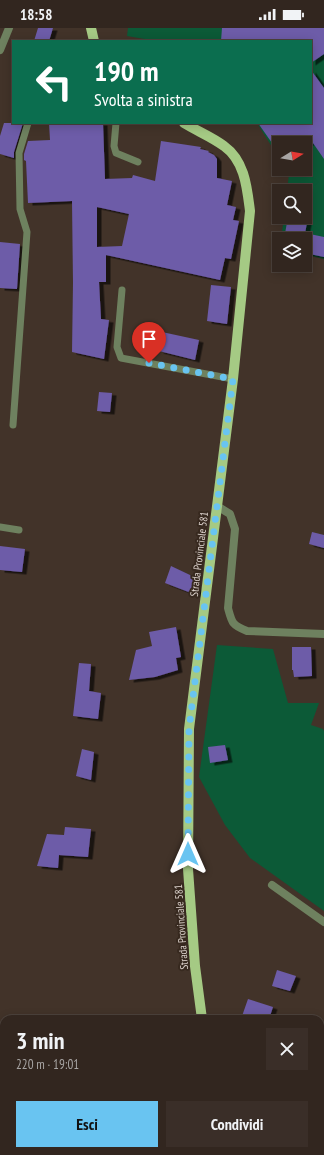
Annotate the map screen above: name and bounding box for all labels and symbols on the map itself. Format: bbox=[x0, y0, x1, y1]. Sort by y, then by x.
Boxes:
north arrow bbox=[272, 136, 312, 176]
pin bbox=[132, 322, 166, 363]
street label: Strada Provinciale 581 bbox=[187, 511, 211, 597]
position arrow bbox=[167, 833, 209, 875]
street label: Strada Provinciale 581 bbox=[171, 884, 191, 970]

